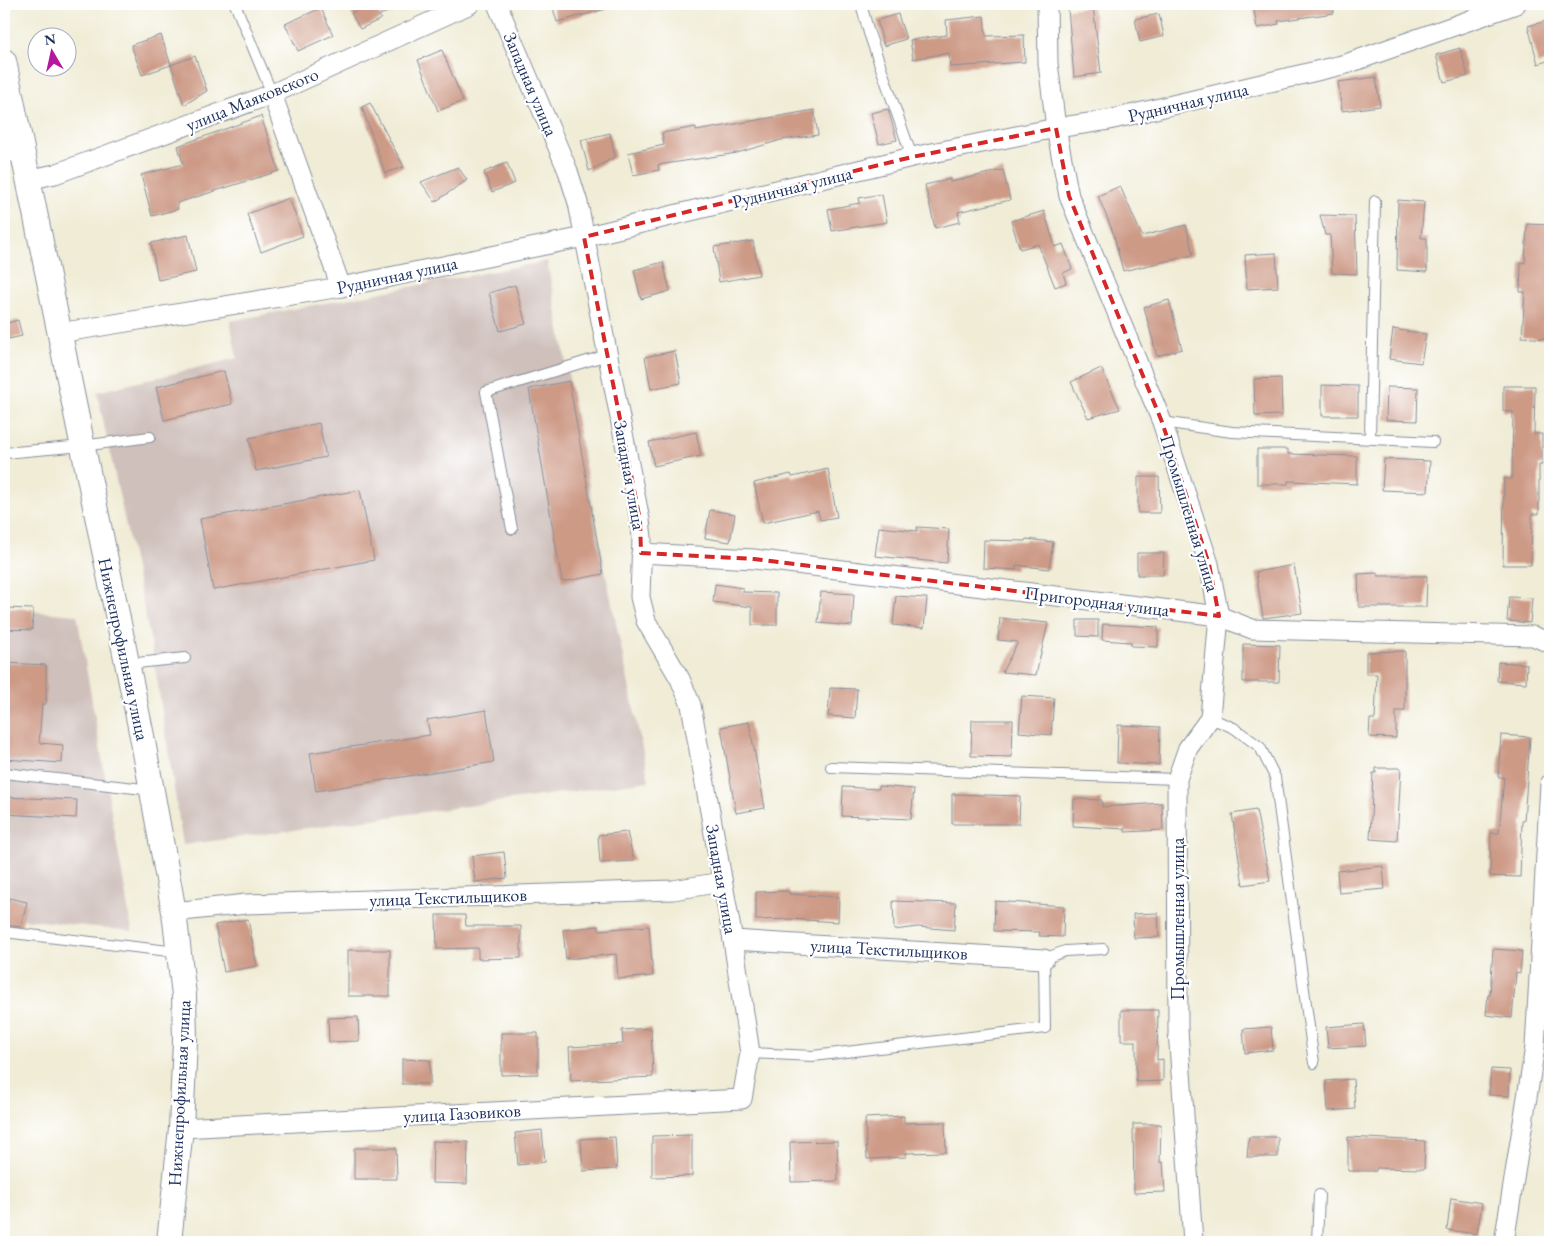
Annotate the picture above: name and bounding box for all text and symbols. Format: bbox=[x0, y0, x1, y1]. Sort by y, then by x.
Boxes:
north arrow bbox=[28, 28, 78, 78]
street label: Западная улица bbox=[499, 28, 564, 140]
text: N bbox=[43, 29, 58, 49]
street label: улица Маяковского bbox=[182, 62, 322, 136]
street label: Рудничная улица bbox=[1126, 77, 1251, 127]
street label: Рудничная улица bbox=[730, 161, 855, 213]
street label: Рудничная улица bbox=[335, 251, 460, 299]
street label: Западная улица bbox=[609, 418, 651, 532]
street label: Промышленная улица bbox=[1155, 432, 1225, 595]
street label: Нижнепрофильная улица bbox=[93, 555, 155, 743]
street label: Пригородная улица bbox=[1024, 581, 1171, 621]
street label: Западная улица bbox=[701, 822, 743, 936]
street label: Промышленная улица bbox=[1166, 837, 1189, 1000]
street label: улица Текстильщиков bbox=[369, 883, 528, 911]
street label: улица Текстильщиков bbox=[810, 933, 969, 965]
street label: Нижнепрофильная улица bbox=[163, 999, 195, 1187]
street label: улица Газовиков bbox=[403, 1098, 522, 1128]

